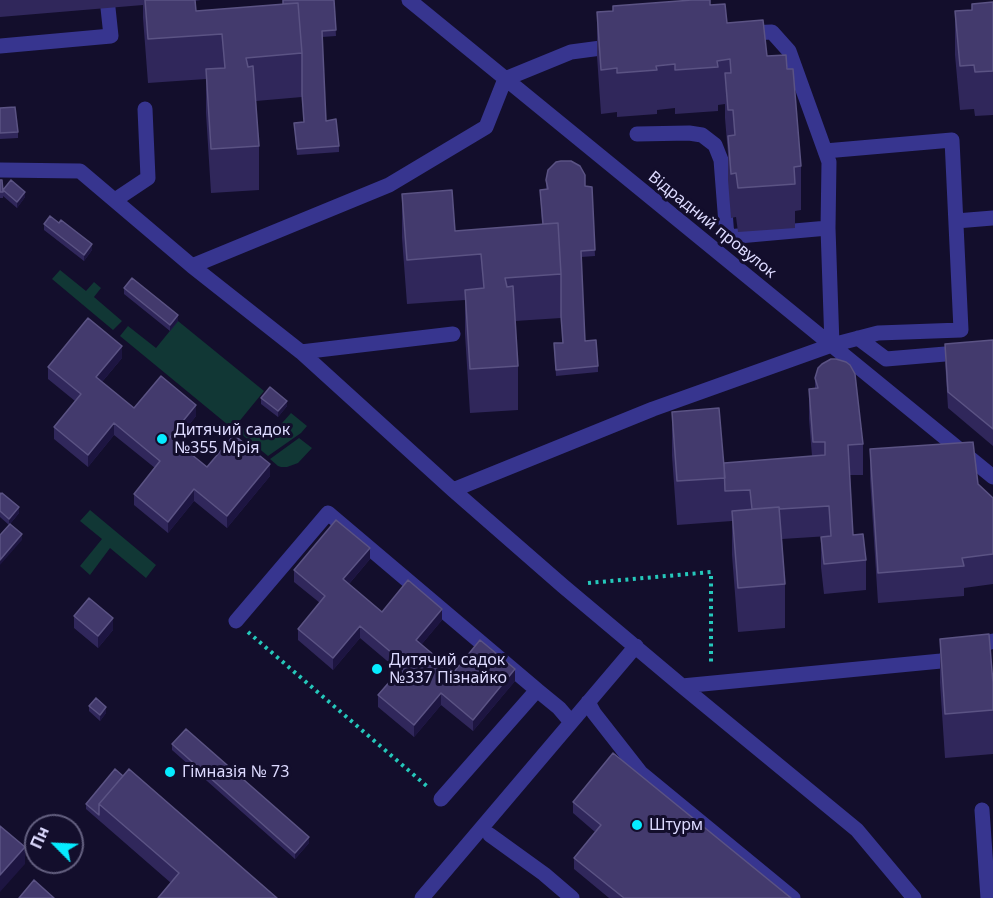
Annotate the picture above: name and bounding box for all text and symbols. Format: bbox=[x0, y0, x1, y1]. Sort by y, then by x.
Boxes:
street label: Відрадний провулок bbox=[644, 168, 780, 282]
place label: Дитячий садок №355 Мрія bbox=[174, 420, 290, 458]
marker: Дитячий садок №355 Мрія bbox=[155, 432, 169, 446]
place label: Дитячий садок №337 Пізнайко bbox=[389, 650, 507, 688]
marker: Дитячий садок №337 Пізнайко bbox=[370, 662, 384, 676]
place label: Гімназія № 73 bbox=[182, 762, 289, 782]
marker: Гімназія № 73 bbox=[163, 765, 177, 779]
north arrow bbox=[24, 814, 84, 874]
place label: Штурм bbox=[649, 815, 703, 835]
marker: Штурм bbox=[630, 818, 644, 832]
text: Пн bbox=[25, 823, 54, 852]

